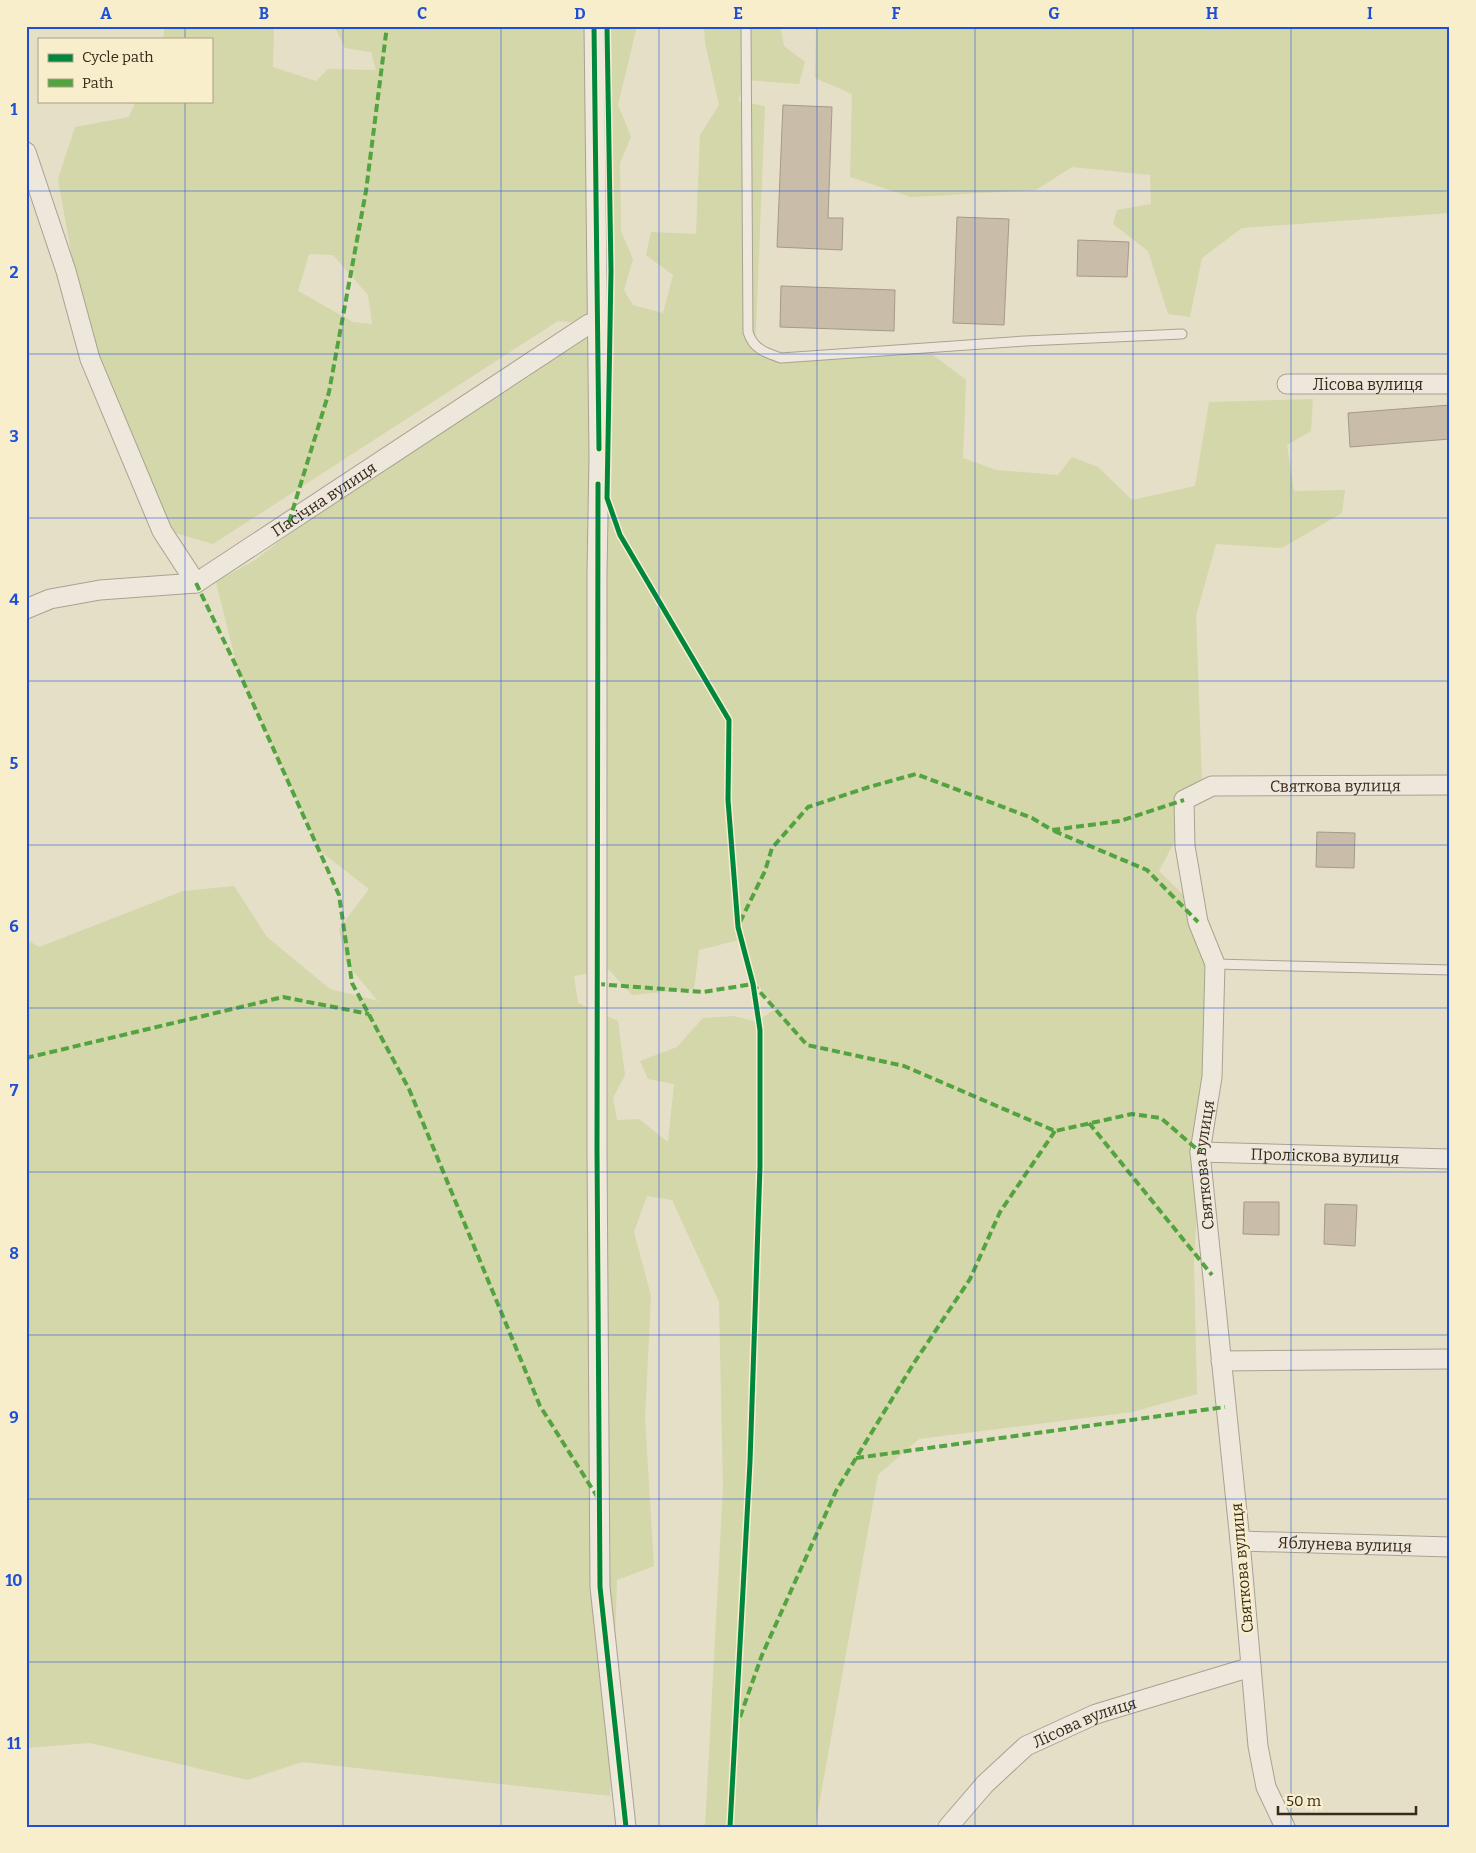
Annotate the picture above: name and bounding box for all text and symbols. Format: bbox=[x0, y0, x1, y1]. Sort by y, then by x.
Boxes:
text: A bbox=[100, 4, 112, 23]
text: B bbox=[259, 4, 269, 23]
text: C bbox=[417, 4, 427, 23]
text: D bbox=[574, 4, 586, 23]
text: E bbox=[733, 4, 743, 23]
text: F bbox=[892, 4, 901, 23]
text: G bbox=[1048, 4, 1060, 23]
text: H bbox=[1206, 4, 1219, 23]
text: I bbox=[1367, 4, 1373, 23]
legend bbox=[38, 38, 212, 102]
text: Cycle path bbox=[82, 48, 154, 66]
text: Path bbox=[82, 74, 114, 92]
text: 1 bbox=[11, 100, 18, 119]
text: 2 bbox=[9, 263, 19, 282]
street label: Лісова вулиця bbox=[1313, 375, 1423, 394]
text: 3 bbox=[9, 427, 19, 446]
street label: Пасічна вулиця bbox=[268, 457, 380, 540]
text: 4 bbox=[9, 590, 19, 609]
text: 5 bbox=[10, 754, 19, 773]
street label: Святкова вулиця bbox=[1270, 776, 1401, 795]
text: 6 bbox=[9, 917, 19, 936]
text: 7 bbox=[10, 1081, 19, 1100]
street label: Святкова вулиця bbox=[1190, 1099, 1218, 1231]
street label: Проліскова вулиця bbox=[1250, 1144, 1400, 1167]
text: 8 bbox=[9, 1244, 19, 1263]
text: 9 bbox=[9, 1408, 19, 1427]
street label: Святкова вулиця bbox=[1227, 1502, 1257, 1634]
street label: Яблунева вулиця bbox=[1278, 1533, 1412, 1555]
text: 10 bbox=[5, 1571, 23, 1590]
street label: Лісова вулиця bbox=[1029, 1693, 1139, 1751]
text: 11 bbox=[7, 1734, 21, 1753]
scale bar bbox=[1278, 1783, 1416, 1815]
text: 50 m bbox=[1286, 1792, 1322, 1810]

